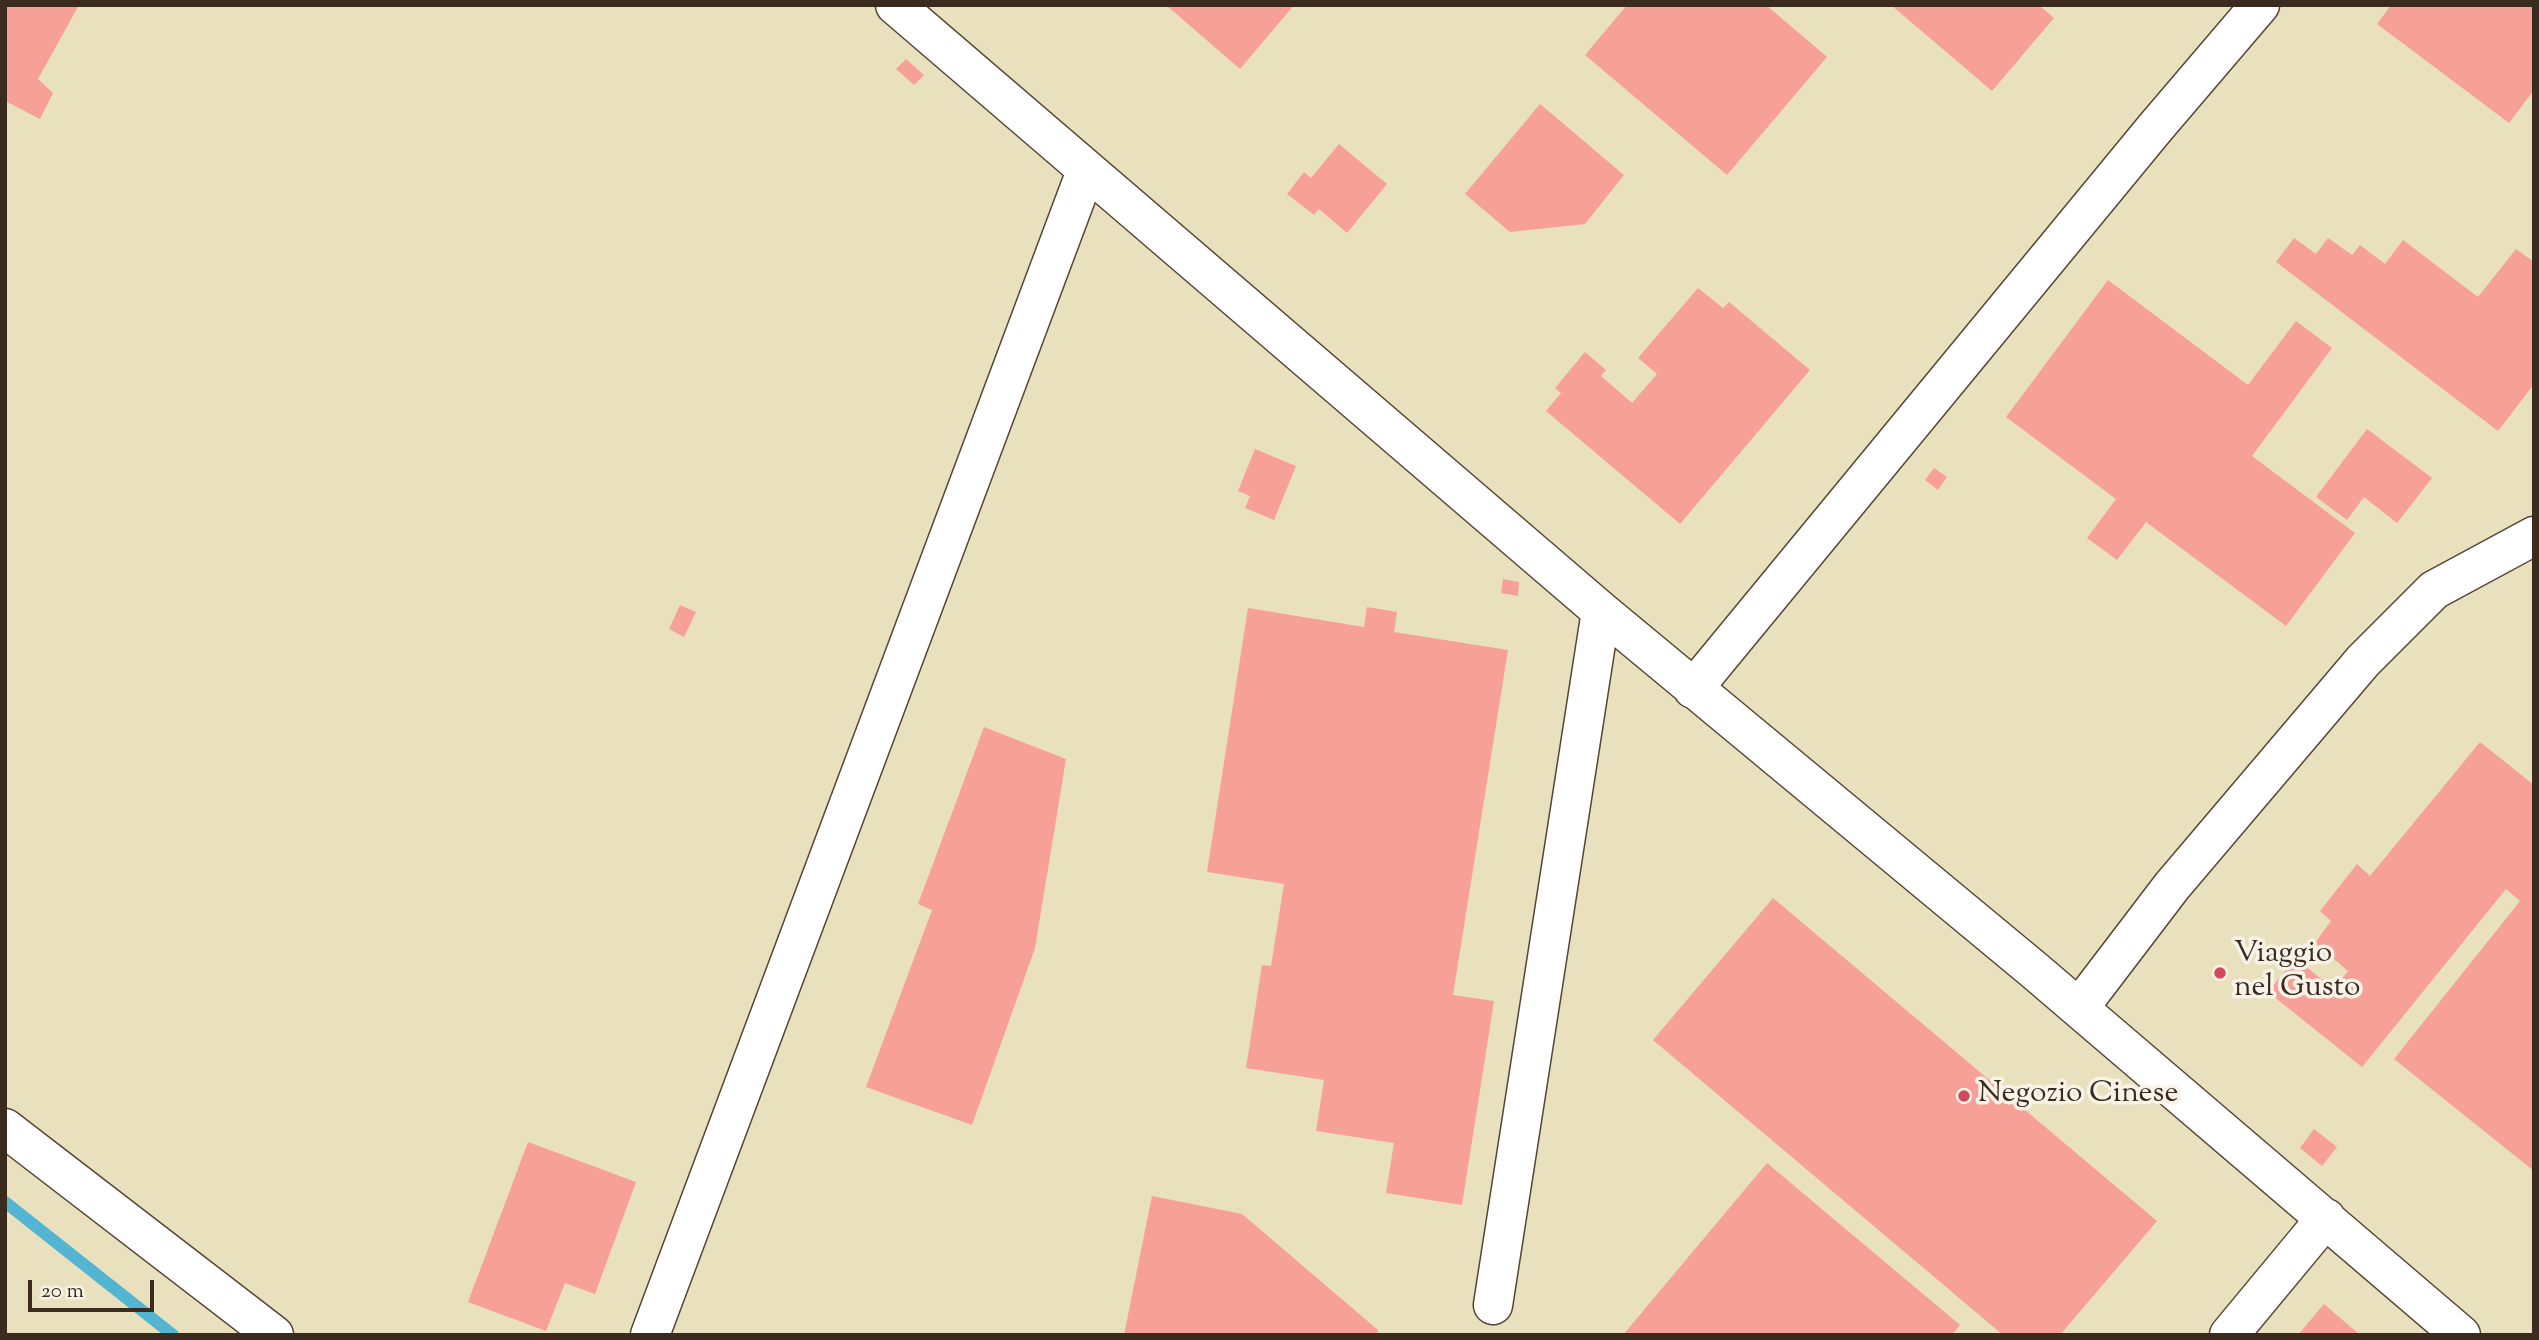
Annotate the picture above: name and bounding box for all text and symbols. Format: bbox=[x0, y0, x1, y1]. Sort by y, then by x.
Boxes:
place label: Viaggio nel Gusto bbox=[2234, 938, 2360, 1009]
marker: Viaggio nel Gusto bbox=[2212, 965, 2228, 981]
place label: Negozio Cinese bbox=[1978, 1078, 2178, 1114]
marker: Negozio Cinese bbox=[1956, 1088, 1972, 1104]
scale bar bbox=[32, 1266, 158, 1310]
text: 20 m bbox=[41, 1277, 84, 1307]

